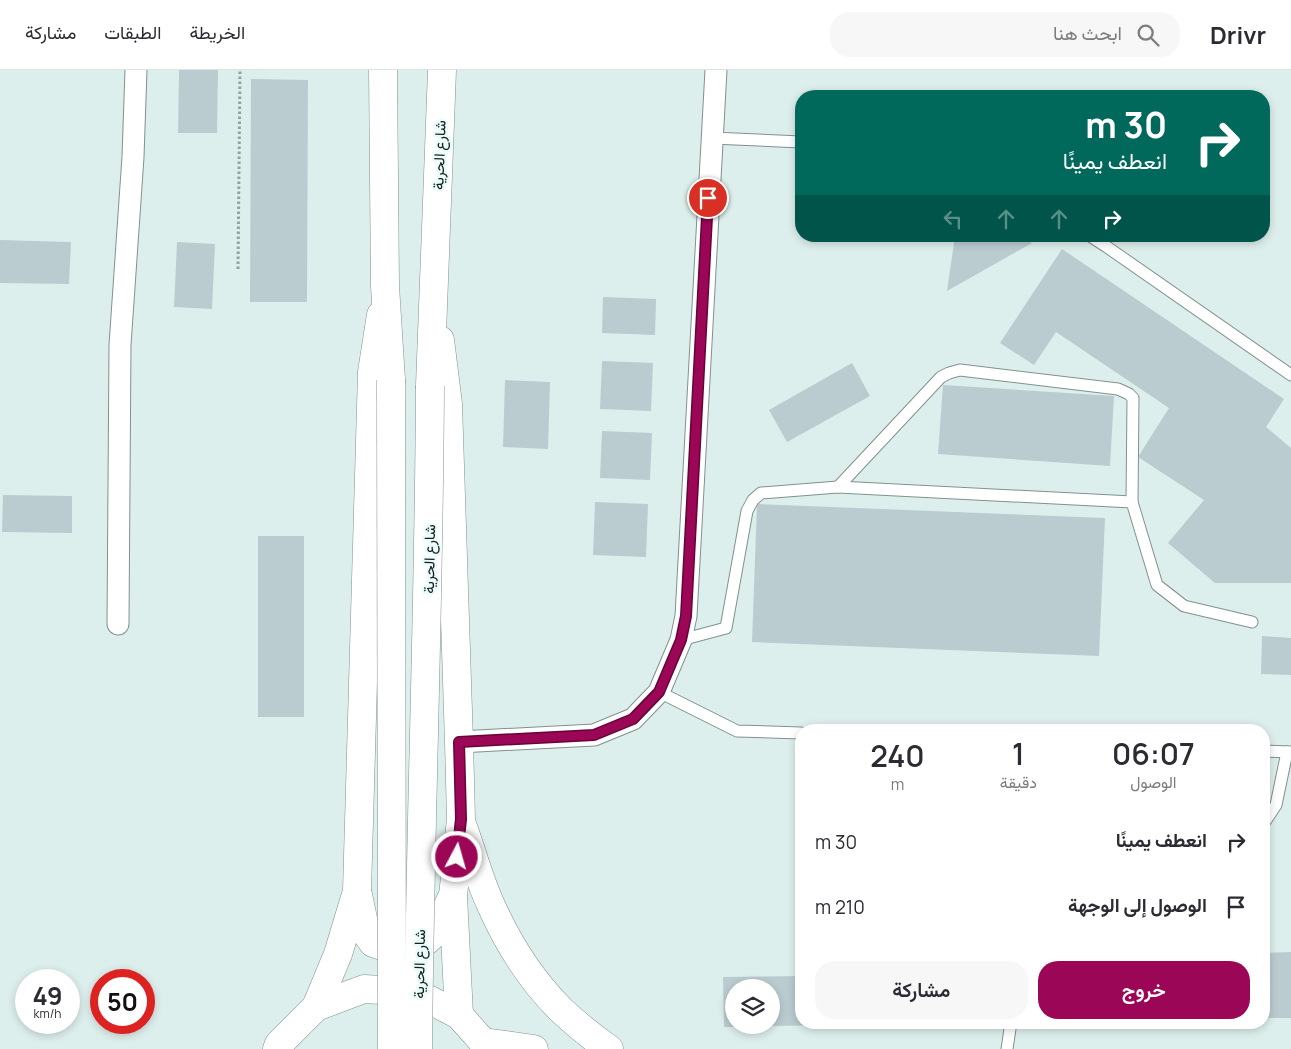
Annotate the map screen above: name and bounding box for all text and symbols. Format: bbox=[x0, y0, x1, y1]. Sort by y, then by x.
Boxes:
search box bbox=[830, 12, 1180, 57]
text: Drivr bbox=[1210, 18, 1266, 51]
text: مشاركة bbox=[25, 20, 76, 44]
text: الطبقات bbox=[104, 20, 161, 44]
text: الخريطة bbox=[189, 20, 245, 44]
text: ابحث هنا bbox=[1053, 20, 1122, 46]
icon: search bbox=[1134, 21, 1162, 49]
text: 30 m bbox=[1085, 101, 1167, 149]
icon: right bbox=[1185, 110, 1250, 175]
street label: شارع الحرية bbox=[427, 120, 452, 190]
text: انعطف يمينًا bbox=[1063, 146, 1167, 176]
pin bbox=[687, 177, 729, 219]
icon: arrive bbox=[694, 184, 722, 212]
icon: left bbox=[939, 205, 967, 233]
icon: ahead bbox=[992, 205, 1020, 233]
icon: ahead bbox=[1045, 205, 1073, 233]
icon: right bbox=[1098, 205, 1126, 233]
street label: شارع الحرية bbox=[418, 524, 441, 594]
text: 1 bbox=[1012, 733, 1025, 774]
text: 06:07 bbox=[1112, 733, 1195, 774]
text: 240 bbox=[870, 735, 925, 776]
text: دقيقة bbox=[1000, 771, 1037, 793]
text: الوصول bbox=[1130, 771, 1177, 793]
text: m bbox=[891, 773, 904, 795]
text: انعطف يمينًا bbox=[1116, 827, 1207, 853]
icon: right bbox=[1222, 828, 1250, 856]
text: 30 m bbox=[815, 829, 857, 855]
position arrow bbox=[430, 830, 482, 882]
text: الوصول إلى الوجهة bbox=[1068, 892, 1207, 918]
icon: arrive bbox=[1222, 893, 1250, 921]
text: 210 m bbox=[815, 894, 865, 920]
street label: شارع الحرية bbox=[408, 929, 431, 999]
button: مشاركة bbox=[815, 961, 1028, 1019]
button: خروج bbox=[1038, 961, 1250, 1019]
speed limit sign: 50 bbox=[90, 969, 155, 1034]
text: 49 bbox=[32, 978, 63, 1013]
map controls bbox=[725, 979, 780, 1034]
button: layers bbox=[725, 979, 780, 1034]
text: km/h bbox=[34, 1005, 61, 1022]

